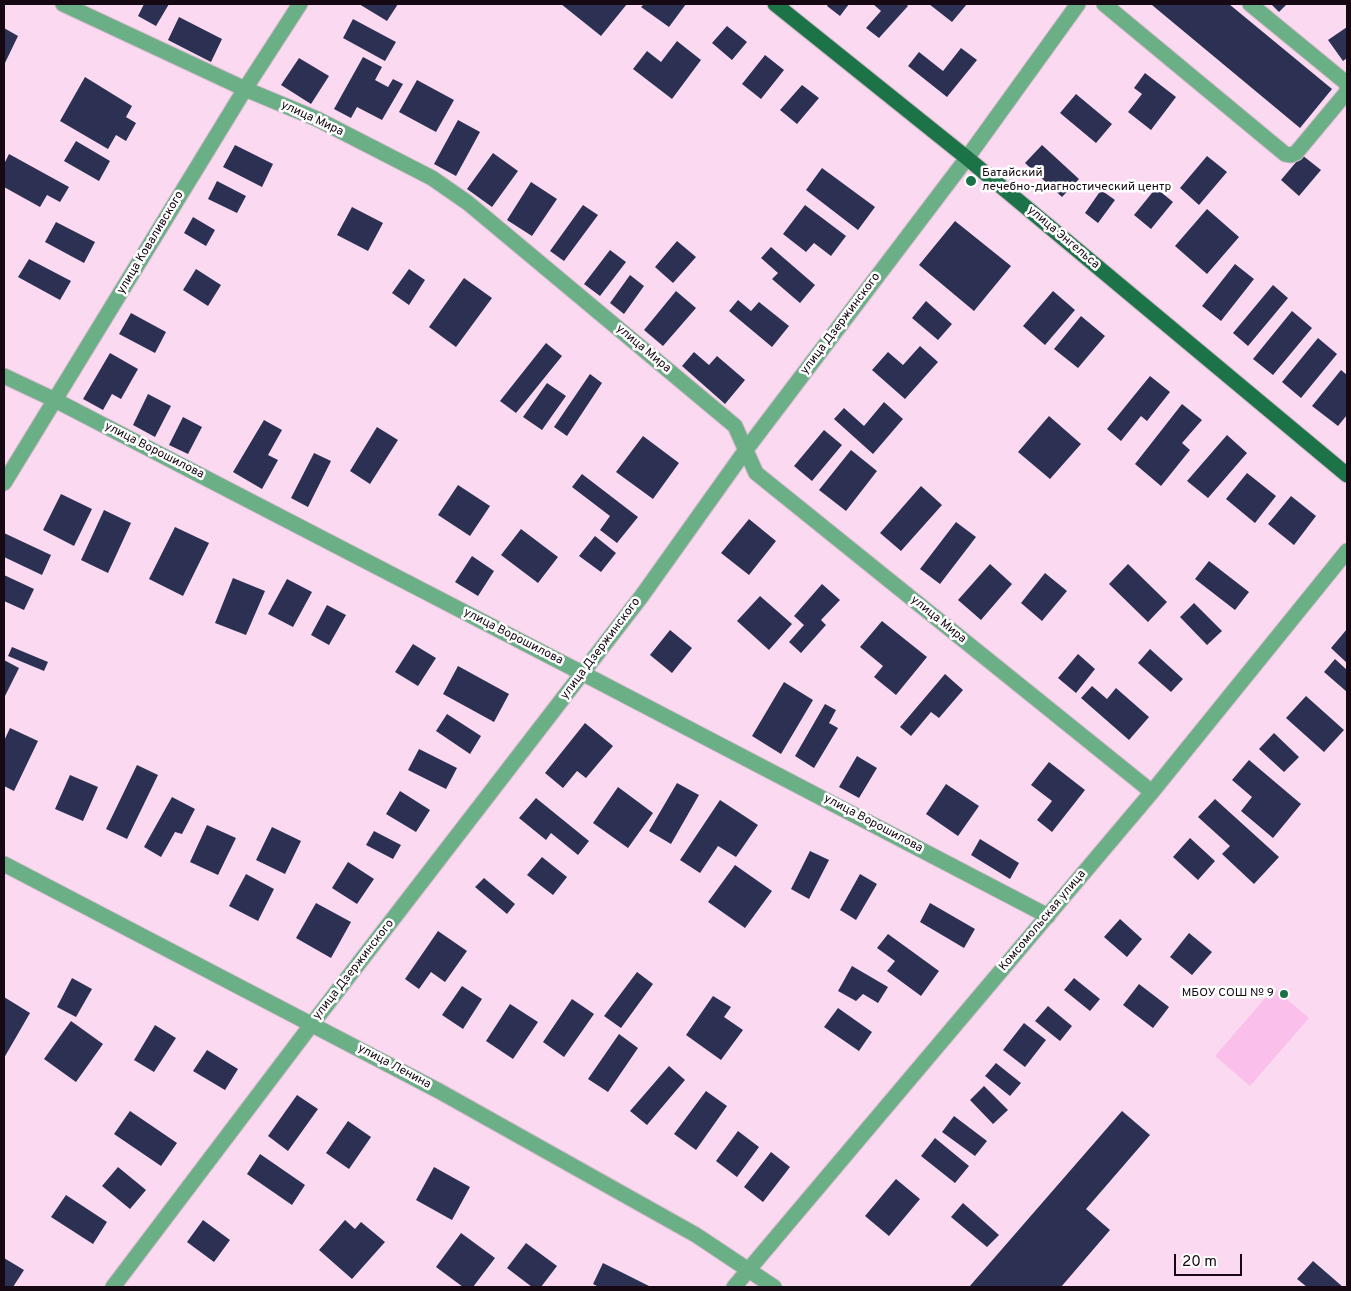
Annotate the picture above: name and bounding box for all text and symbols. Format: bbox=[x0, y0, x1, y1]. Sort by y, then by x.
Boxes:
street label: улица Мира bbox=[278, 98, 346, 140]
place label: Батайский лечебно-диагностический центр bbox=[982, 167, 1171, 195]
marker: Батайский лечебно-диагностический центр bbox=[964, 174, 978, 188]
street label: улица Коваливского bbox=[115, 189, 187, 297]
street label: улица Энгельса bbox=[1024, 204, 1102, 272]
street label: улица Дзержинского bbox=[798, 270, 884, 378]
street label: улица Мира bbox=[613, 322, 673, 376]
street label: улица Ворошилова bbox=[102, 420, 206, 482]
street label: улица Мира bbox=[907, 593, 969, 647]
street label: улица Дзержинского bbox=[558, 595, 644, 703]
street label: улица Ворошилова bbox=[461, 606, 565, 668]
street label: улица Ворошилова bbox=[821, 792, 925, 856]
street label: Комсомольская улица bbox=[997, 868, 1089, 974]
street label: улица Дзержинского bbox=[310, 917, 398, 1023]
place label: МБОУ СОШ № 9 bbox=[1182, 987, 1274, 1001]
marker: МБОУ СОШ № 9 bbox=[1278, 988, 1290, 1000]
street label: улица Ленина bbox=[355, 1042, 433, 1092]
scale bar bbox=[1176, 1244, 1244, 1276]
text: 20 m bbox=[1182, 1253, 1217, 1272]

